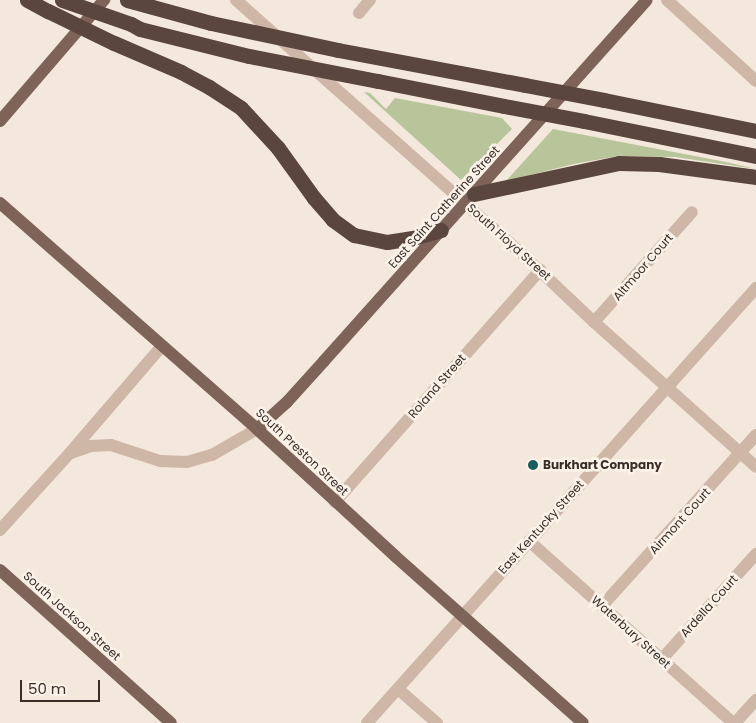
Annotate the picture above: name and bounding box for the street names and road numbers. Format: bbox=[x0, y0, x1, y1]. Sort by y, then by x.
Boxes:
street label: East Saint Catherine Street bbox=[385, 143, 503, 271]
street label: South Floyd Street bbox=[464, 201, 554, 283]
street label: Altmoor Court bbox=[610, 230, 676, 304]
street label: Roland Street bbox=[405, 351, 469, 421]
street label: South Preston Street bbox=[253, 406, 351, 498]
street label: East Kentucky Street bbox=[495, 477, 587, 577]
street label: Airmont Court bbox=[646, 485, 714, 557]
street label: South Jackson Street bbox=[21, 569, 123, 663]
street label: Ardella Court bbox=[677, 572, 741, 640]
street label: Waterbury Street bbox=[588, 593, 674, 671]

